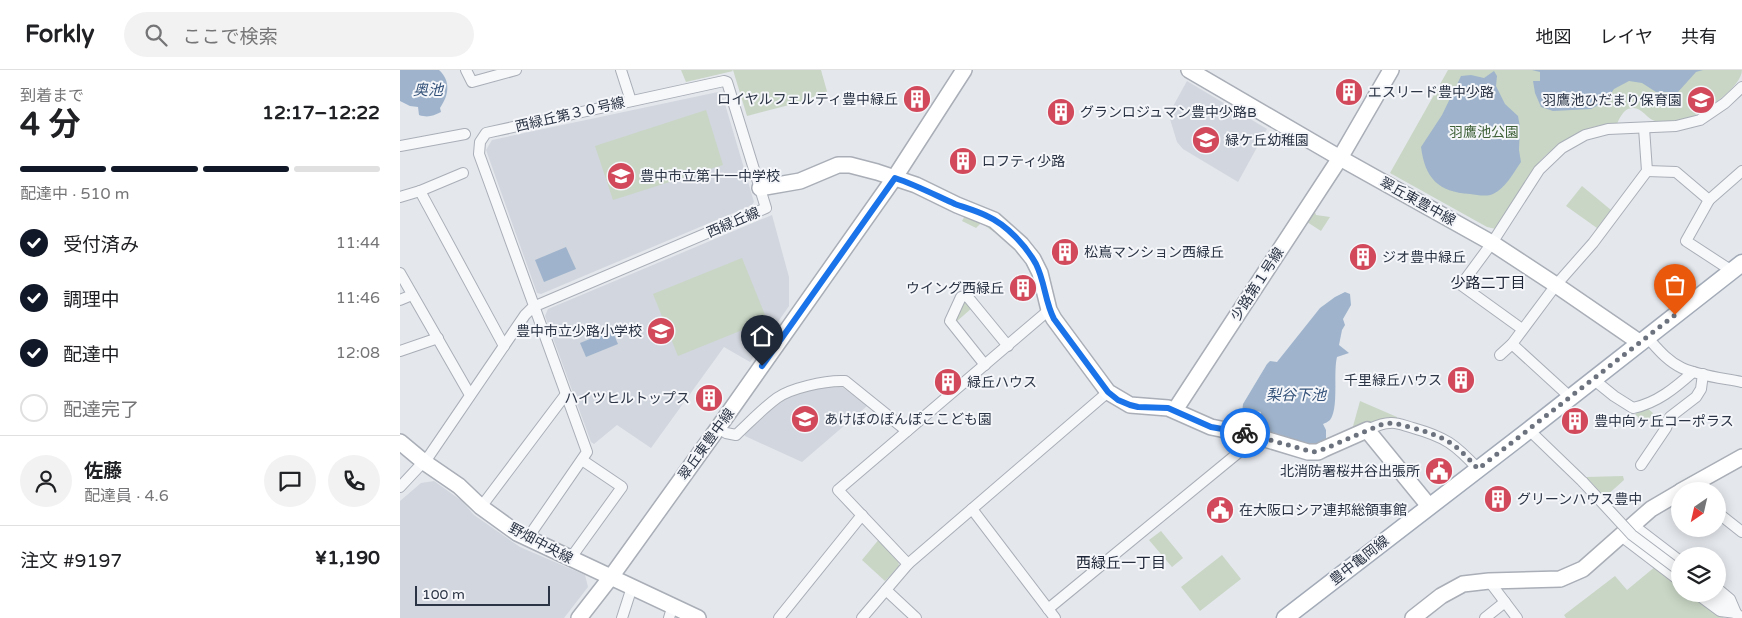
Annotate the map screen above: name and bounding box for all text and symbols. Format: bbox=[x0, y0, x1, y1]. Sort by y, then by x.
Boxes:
search box bbox=[124, 12, 474, 57]
text: Forkly bbox=[25, 20, 94, 49]
icon: search bbox=[142, 21, 170, 49]
text: ここで検索 bbox=[182, 26, 277, 48]
text: 地図 bbox=[1536, 26, 1572, 48]
text: レイヤ bbox=[1600, 26, 1653, 48]
text: 共有 bbox=[1681, 26, 1717, 48]
building icon: エスリード豊中少路 bbox=[1334, 77, 1364, 107]
water label: 奥池 bbox=[413, 81, 445, 99]
building icon: ロイヤルフェルティ豊中緑丘 bbox=[902, 84, 932, 114]
place label: エスリード豊中少路 bbox=[1368, 84, 1494, 101]
school or university icon: 羽鷹池ひだまり保育園 bbox=[1686, 85, 1716, 115]
text: 到着まで bbox=[20, 86, 84, 106]
place label: ロイヤルフェルティ豊中緑丘 bbox=[717, 91, 898, 108]
place label: 羽鷹池ひだまり保育園 bbox=[1542, 92, 1682, 109]
street label: 西緑丘第３０号線 bbox=[514, 94, 627, 135]
building icon: グランロジュマン豊中少路B bbox=[1046, 97, 1076, 127]
text: 12:17–12:22 bbox=[262, 102, 380, 124]
place label: グランロジュマン豊中少路B bbox=[1080, 104, 1257, 121]
text: 4 分 bbox=[20, 106, 80, 144]
park label: 羽鷹池公園 bbox=[1449, 124, 1519, 141]
school or university icon: 緑ケ丘幼稚園 bbox=[1191, 125, 1221, 155]
place label: 緑ケ丘幼稚園 bbox=[1225, 132, 1309, 149]
building icon: ロフティ少路 bbox=[948, 146, 978, 176]
place label: ロフティ少路 bbox=[982, 153, 1065, 170]
school or university icon: 豊中市立第十一中学校 bbox=[606, 161, 636, 191]
place label: 豊中市立第十一中学校 bbox=[640, 168, 780, 185]
street label: 翠丘東豊中線 bbox=[1377, 174, 1459, 229]
text: 配達中 · 510 m bbox=[20, 184, 129, 204]
street label: 西緑丘線 bbox=[704, 204, 762, 241]
icon: check bbox=[20, 229, 48, 257]
text: 11:44 bbox=[336, 233, 380, 253]
text: 受付済み bbox=[63, 234, 139, 256]
building icon: 松嶌マンション西緑丘 bbox=[1050, 237, 1080, 267]
building icon: ジオ豊中緑丘 bbox=[1348, 242, 1378, 272]
place label: 松嶌マンション西緑丘 bbox=[1084, 244, 1224, 261]
street label: 少路第１号線 bbox=[1227, 244, 1287, 324]
place label: ジオ豊中緑丘 bbox=[1382, 249, 1466, 266]
pin bbox=[1654, 264, 1696, 315]
icon: bag bbox=[1661, 271, 1689, 299]
building icon: ウイング西緑丘 bbox=[1008, 273, 1038, 303]
district label: 少路二丁目 bbox=[1450, 274, 1526, 292]
place label: ウイング西緑丘 bbox=[906, 280, 1004, 297]
icon: check bbox=[20, 284, 48, 312]
text: 11:46 bbox=[336, 288, 380, 308]
text: 調理中 bbox=[63, 289, 120, 311]
pin bbox=[741, 315, 783, 366]
school or university icon: 豊中市立少路小学校 bbox=[646, 316, 676, 346]
icon: home bbox=[748, 322, 776, 350]
place label: 豊中市立少路小学校 bbox=[516, 323, 642, 340]
icon: check bbox=[20, 339, 48, 367]
text: 12:08 bbox=[336, 343, 380, 363]
text: 配達中 bbox=[63, 344, 120, 366]
building icon: 千里緑丘ハウス bbox=[1446, 365, 1476, 395]
building icon: 緑丘ハウス bbox=[933, 367, 963, 397]
place label: 千里緑丘ハウス bbox=[1344, 372, 1442, 389]
place label: 緑丘ハウス bbox=[967, 374, 1037, 391]
building icon: ハイツヒルトップス bbox=[694, 383, 724, 413]
water label: 梨谷下池 bbox=[1266, 386, 1328, 404]
place label: ハイツヒルトップス bbox=[564, 390, 690, 407]
text: 配達完了 bbox=[63, 399, 139, 421]
school or university icon: あけぼのぽんぽここども園 bbox=[790, 404, 820, 434]
street label: 翠丘東豊中線 bbox=[675, 405, 738, 483]
building icon: 豊中向ヶ丘コーポラス bbox=[1560, 406, 1590, 436]
courier bbox=[1220, 408, 1270, 458]
place label: あけぼのぽんぽここども園 bbox=[824, 411, 992, 428]
place label: 豊中向ヶ丘コーポラス bbox=[1594, 413, 1734, 430]
icon: bike bbox=[1231, 419, 1259, 447]
button: person bbox=[20, 455, 72, 507]
button: chat bbox=[264, 455, 316, 507]
button: phone bbox=[328, 455, 380, 507]
public building icon: 北消防署桜井谷出張所 bbox=[1424, 456, 1454, 486]
text: 佐藤 bbox=[84, 460, 122, 482]
place label: 北消防署桜井谷出張所 bbox=[1280, 463, 1420, 480]
north arrow bbox=[1671, 482, 1726, 538]
map controls bbox=[1671, 482, 1726, 602]
building icon: グリーンハウス豊中 bbox=[1483, 484, 1513, 514]
text: 配達員 · 4.6 bbox=[84, 486, 169, 506]
place label: グリーンハウス豊中 bbox=[1517, 491, 1642, 508]
public building icon: 在大阪ロシア連邦総領事館 bbox=[1205, 495, 1235, 525]
place label: 在大阪ロシア連邦総領事館 bbox=[1239, 502, 1407, 519]
street label: 野畑中央線 bbox=[506, 520, 576, 567]
street label: 豊中亀岡線 bbox=[1326, 532, 1392, 589]
text: ¥1,190 bbox=[315, 547, 380, 569]
button: layers bbox=[1671, 547, 1726, 602]
text: 注文 #9197 bbox=[20, 550, 122, 572]
district label: 西緑丘一丁目 bbox=[1076, 554, 1166, 572]
scale bar bbox=[415, 583, 550, 606]
text: 100 m bbox=[422, 586, 465, 603]

